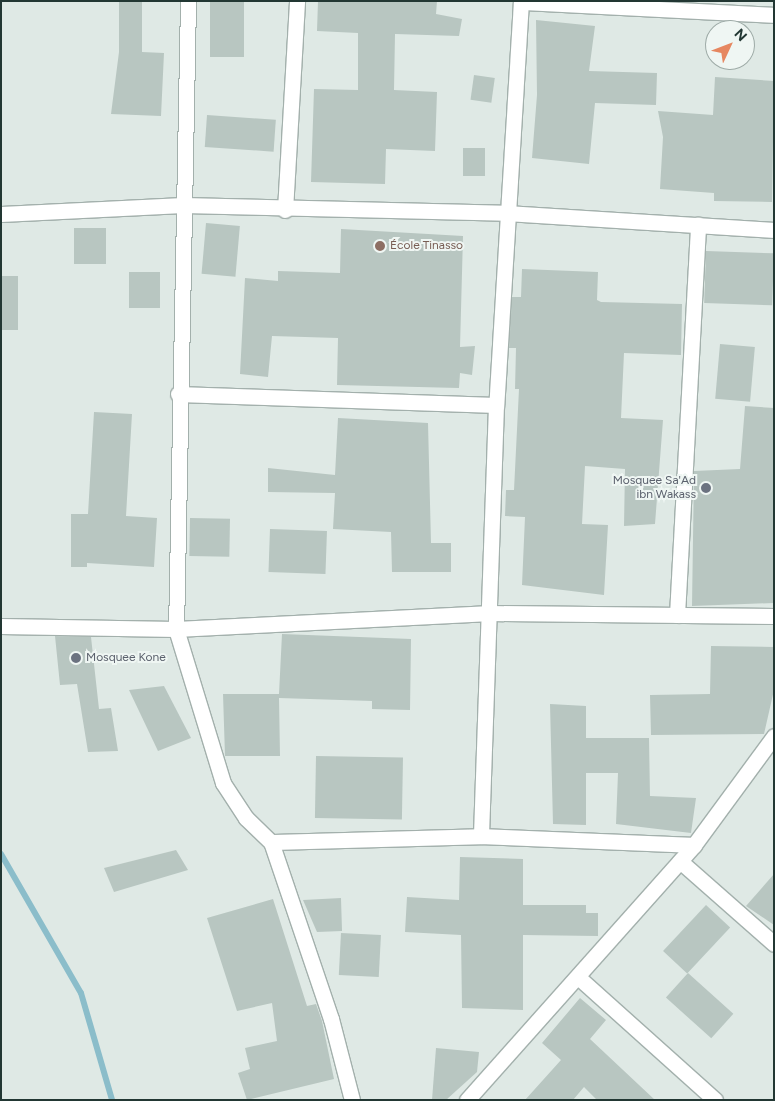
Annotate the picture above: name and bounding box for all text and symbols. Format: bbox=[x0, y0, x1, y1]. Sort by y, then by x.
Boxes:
north arrow bbox=[705, 20, 755, 70]
text: N bbox=[731, 25, 751, 45]
place label: École Tinasso bbox=[390, 239, 463, 253]
marker: École Tinasso bbox=[374, 240, 386, 252]
place label: Mosquee Sa'Ad ibn Wakass bbox=[613, 474, 696, 502]
marker: Mosquee Sa'Ad ibn Wakass bbox=[700, 482, 712, 494]
place label: Mosquee Kone bbox=[86, 651, 166, 665]
marker: Mosquee Kone bbox=[70, 652, 82, 664]

